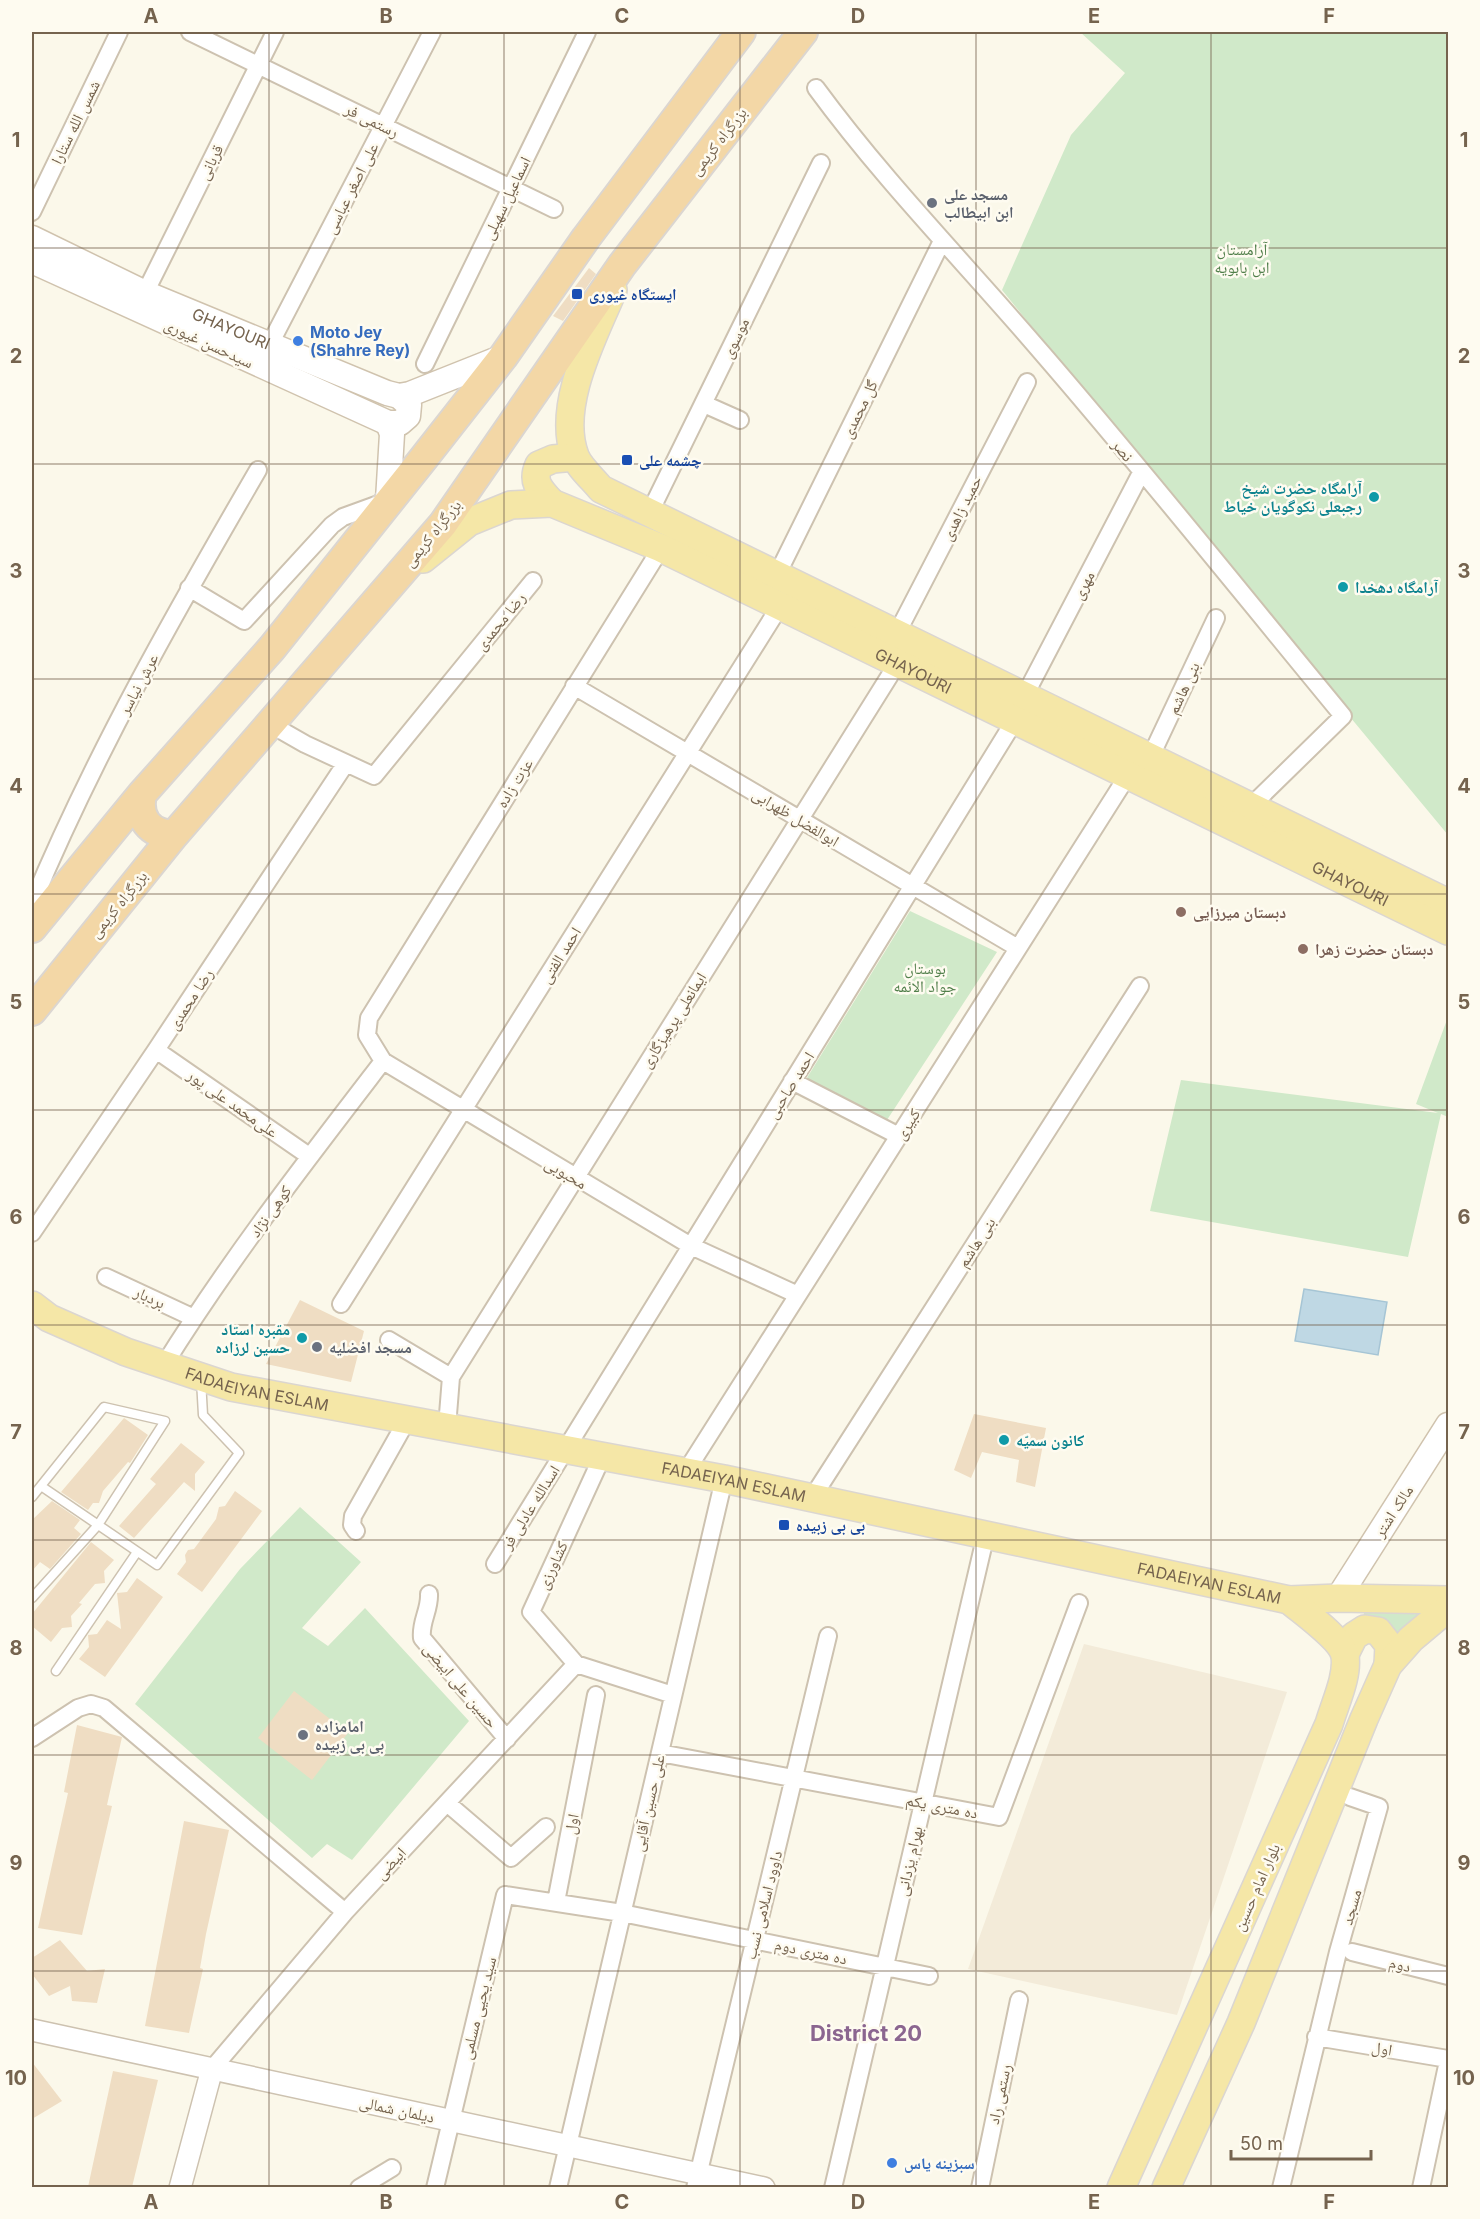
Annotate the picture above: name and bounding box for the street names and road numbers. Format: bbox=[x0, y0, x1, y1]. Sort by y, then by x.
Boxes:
street label: شمس الله ستارا bbox=[46, 77, 105, 168]
street label: رستمی فر bbox=[340, 98, 402, 143]
street label: بزرگراه کریمی bbox=[685, 103, 752, 180]
street label: علی اصغر عباسی bbox=[319, 139, 383, 237]
street label: قربانی bbox=[193, 141, 228, 183]
street label: اسماعیل سهیلی bbox=[477, 153, 536, 243]
street label: GHAYOURI bbox=[189, 304, 273, 354]
street label: سیدحسن غیوری bbox=[161, 314, 257, 373]
street label: موسوی bbox=[717, 314, 754, 362]
street label: گل محمدی bbox=[836, 376, 883, 442]
street label: نصر bbox=[1107, 434, 1138, 465]
street label: حمید زاهدی bbox=[936, 472, 987, 544]
street label: بزرگراه کریمی bbox=[399, 495, 466, 571]
street label: مهری bbox=[1067, 567, 1100, 603]
street label: رضا محمدی bbox=[470, 588, 530, 655]
street label: GHAYOURI bbox=[872, 644, 955, 698]
street label: عرش نیاسر bbox=[113, 650, 163, 719]
street label: بنی هاشم bbox=[1162, 659, 1205, 718]
street label: عزت زاده bbox=[491, 755, 537, 811]
street label: ابوالفضل ظهرابی bbox=[748, 783, 843, 852]
street label: GHAYOURI bbox=[1309, 856, 1392, 911]
street label: بزرگراه کریمی bbox=[85, 866, 152, 942]
street label: احمد الفتی bbox=[535, 923, 586, 987]
street label: رضا محمدی bbox=[163, 964, 218, 1034]
street label: ایمانعلی پرهیزگاری bbox=[636, 968, 711, 1072]
street label: احمد صاحبی bbox=[762, 1048, 819, 1123]
street label: علی‌محمد علی پور bbox=[182, 1064, 282, 1142]
street label: کبیری bbox=[890, 1104, 925, 1144]
street label: محبوبی bbox=[541, 1153, 591, 1194]
street label: کوهی نژاد bbox=[245, 1181, 296, 1241]
street label: بنی هاشم bbox=[952, 1213, 1000, 1271]
street label: بردبار bbox=[130, 1281, 169, 1313]
street label: FADAEIYAN ESLAM bbox=[183, 1362, 330, 1415]
street label: FADAEIYAN ESLAM bbox=[660, 1458, 808, 1506]
street label: اسدالله عادلی فر bbox=[496, 1461, 565, 1554]
street label: مالک اشتر bbox=[1368, 1481, 1417, 1542]
street label: کشاورزی bbox=[532, 1537, 573, 1593]
street label: FADAEIYAN ESLAM bbox=[1135, 1558, 1283, 1608]
street label: حسین علی ابیضی bbox=[419, 1638, 503, 1732]
street label: علی حسین آقایی bbox=[627, 1753, 670, 1854]
street label: ده متری یکم bbox=[904, 1789, 980, 1824]
street label: اول bbox=[559, 1812, 584, 1836]
street label: بهرام یزدانی bbox=[891, 1824, 928, 1898]
street label: بلوار امام حسین bbox=[1228, 1840, 1285, 1934]
street label: ابیضی bbox=[370, 1842, 411, 1884]
street label: داوود اسلامی نسب bbox=[740, 1848, 787, 1962]
street label: مسجد bbox=[1336, 1887, 1366, 1927]
street label: ده متری دوم bbox=[773, 1934, 849, 1969]
street label: دوم bbox=[1387, 1952, 1413, 1977]
street label: سید یحیی مسلمی bbox=[456, 1955, 501, 2062]
street label: اول bbox=[1370, 2036, 1394, 2060]
street label: رستمی راد bbox=[983, 2062, 1016, 2126]
street label: دیلمان شمالی bbox=[357, 2091, 436, 2128]

